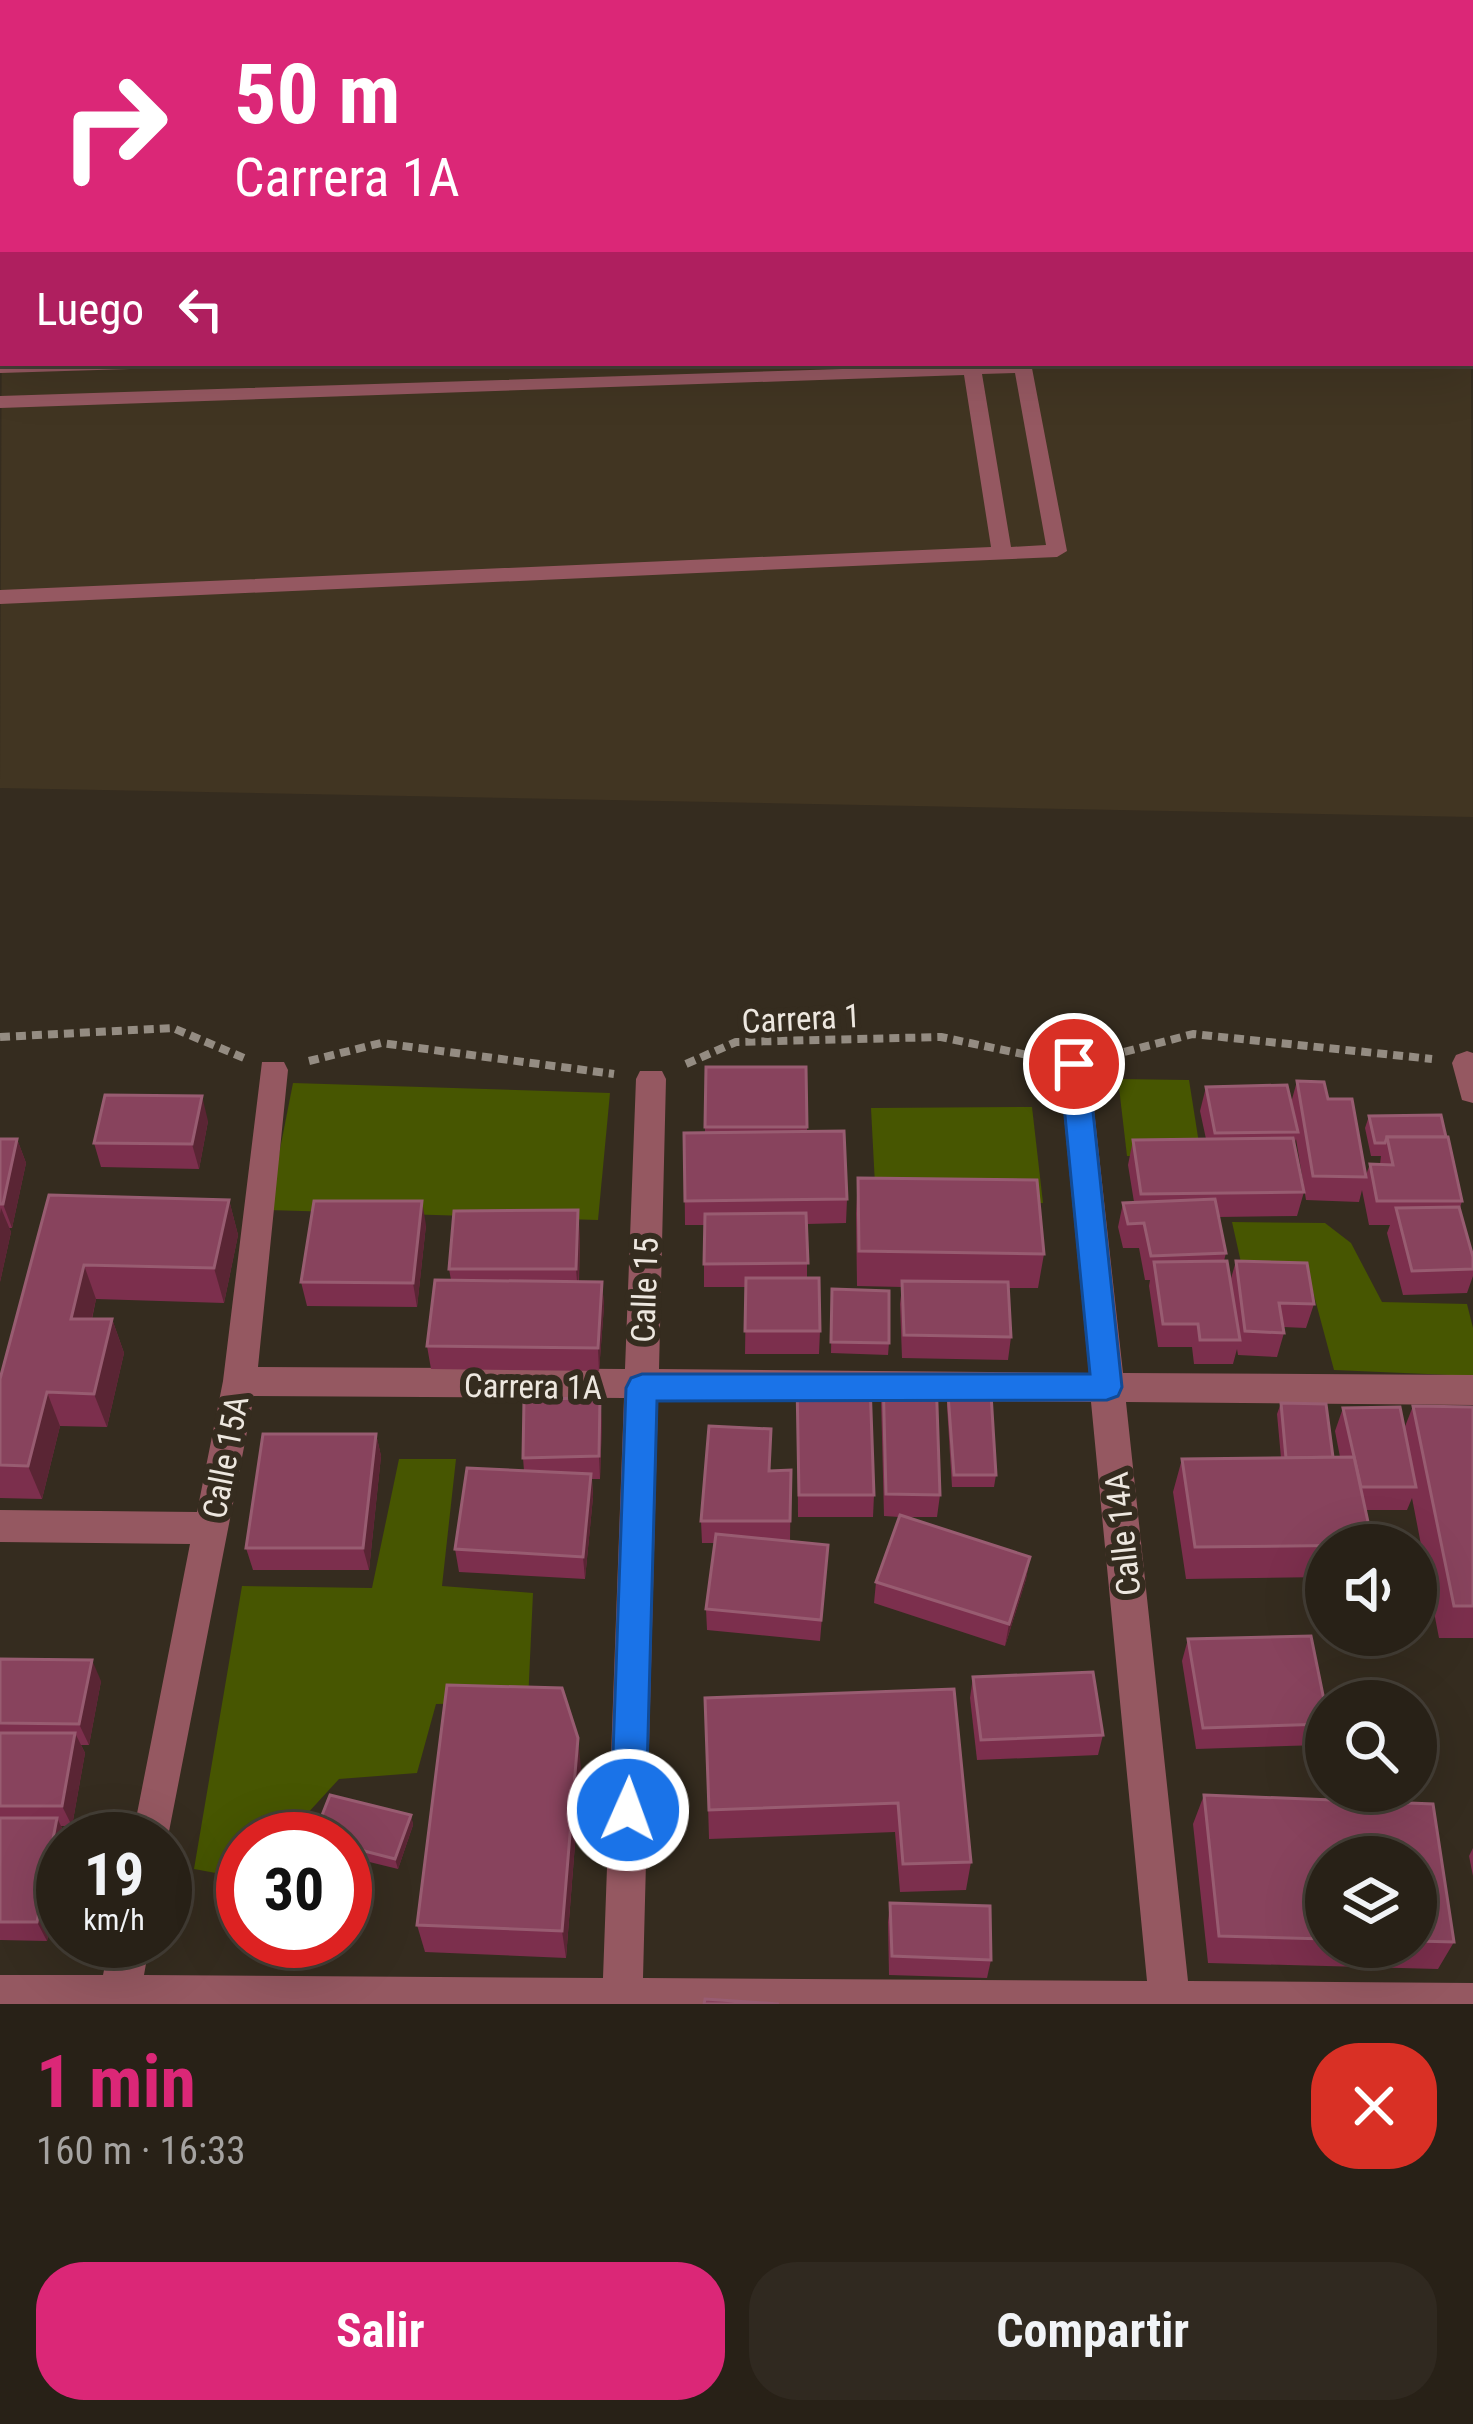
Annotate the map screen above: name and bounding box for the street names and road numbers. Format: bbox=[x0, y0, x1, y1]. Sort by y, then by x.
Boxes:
street label: Carrera 1 bbox=[741, 996, 861, 1041]
street label: Calle 15 bbox=[623, 1237, 666, 1343]
street label: Carrera 1A bbox=[464, 1366, 602, 1407]
street label: Calle 15A bbox=[194, 1392, 256, 1522]
street label: Calle 14A bbox=[1097, 1470, 1148, 1598]

